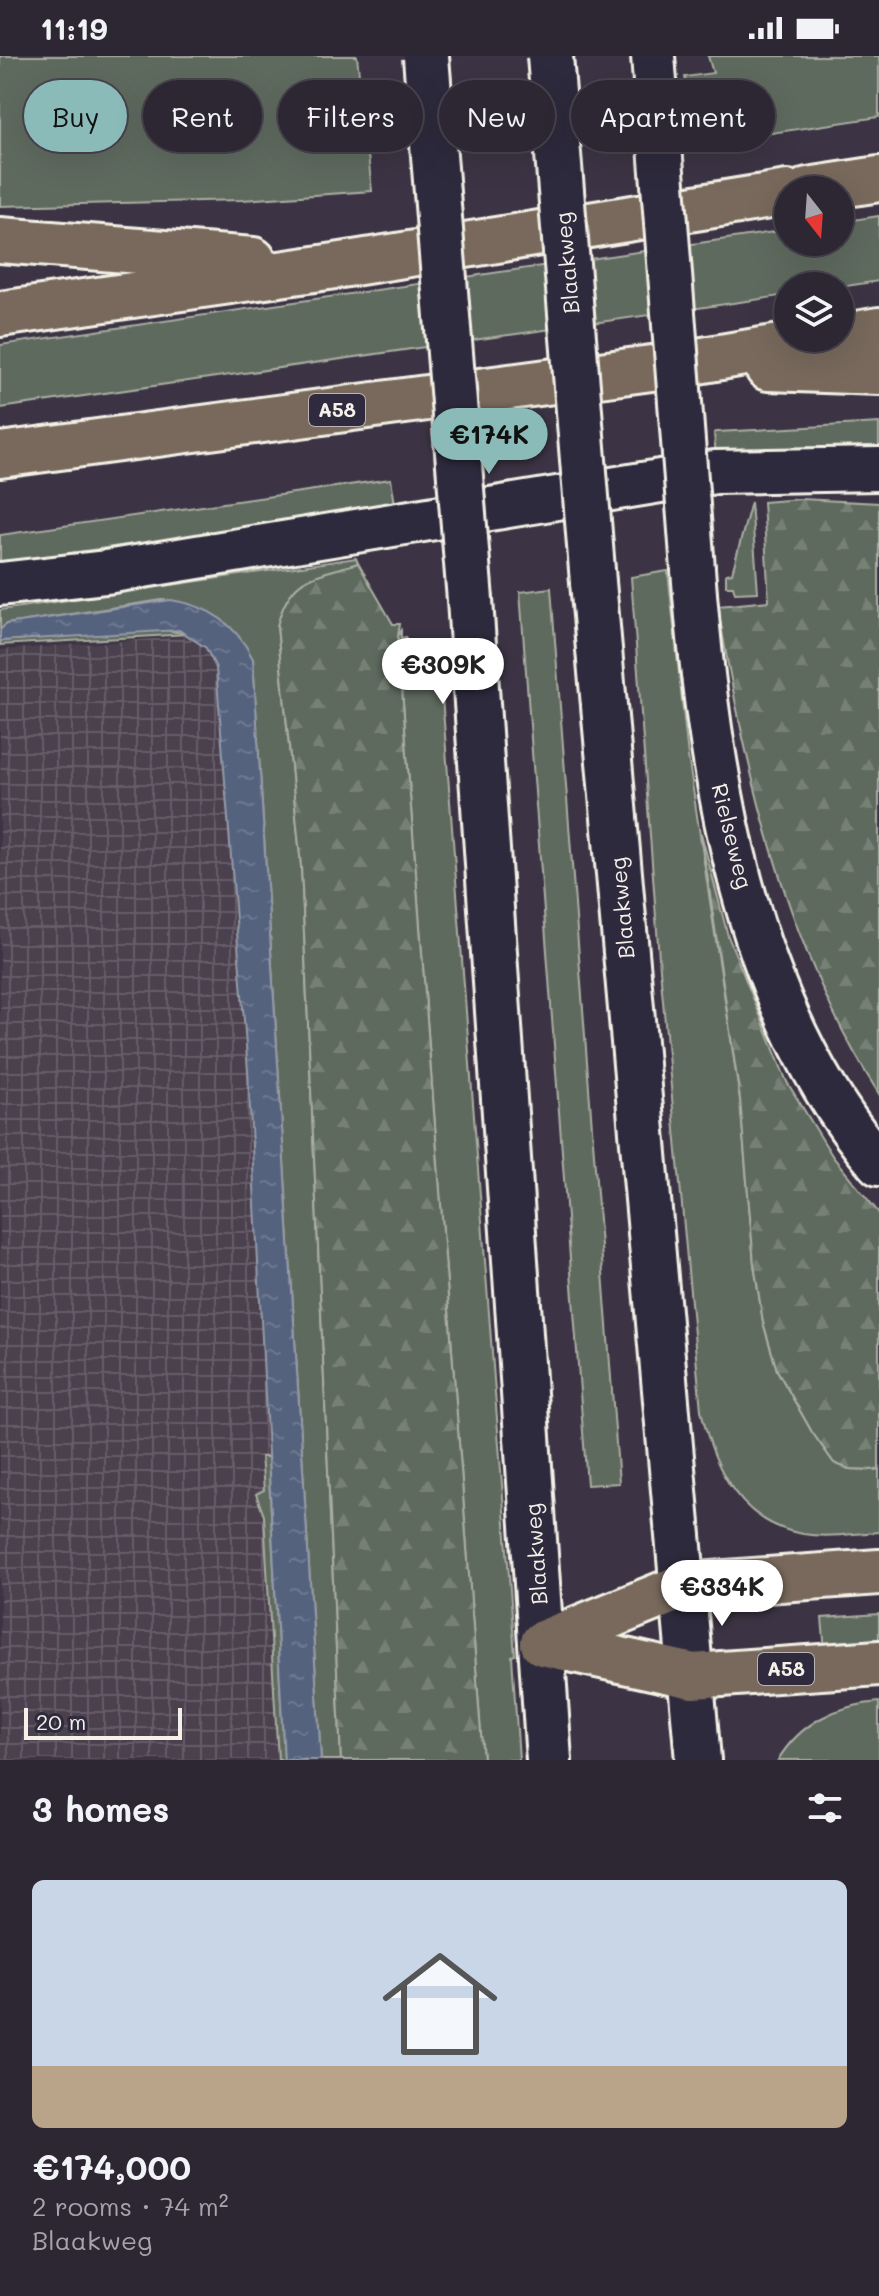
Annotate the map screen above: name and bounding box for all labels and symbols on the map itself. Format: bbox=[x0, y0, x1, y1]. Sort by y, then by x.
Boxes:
north arrow bbox=[774, 176, 854, 256]
street label: Blaakweg bbox=[548, 211, 585, 315]
road number: A58 bbox=[309, 394, 365, 426]
pin: €174K bbox=[433, 408, 545, 476]
pin: €309K bbox=[387, 638, 499, 706]
street label: Rielseweg bbox=[705, 780, 760, 892]
street label: Blaakweg bbox=[603, 856, 640, 960]
street label: Blaakweg bbox=[517, 1502, 554, 1606]
pin: €334K bbox=[666, 1560, 778, 1628]
road number: A58 bbox=[758, 1653, 814, 1685]
scale bar bbox=[24, 1704, 182, 1740]

